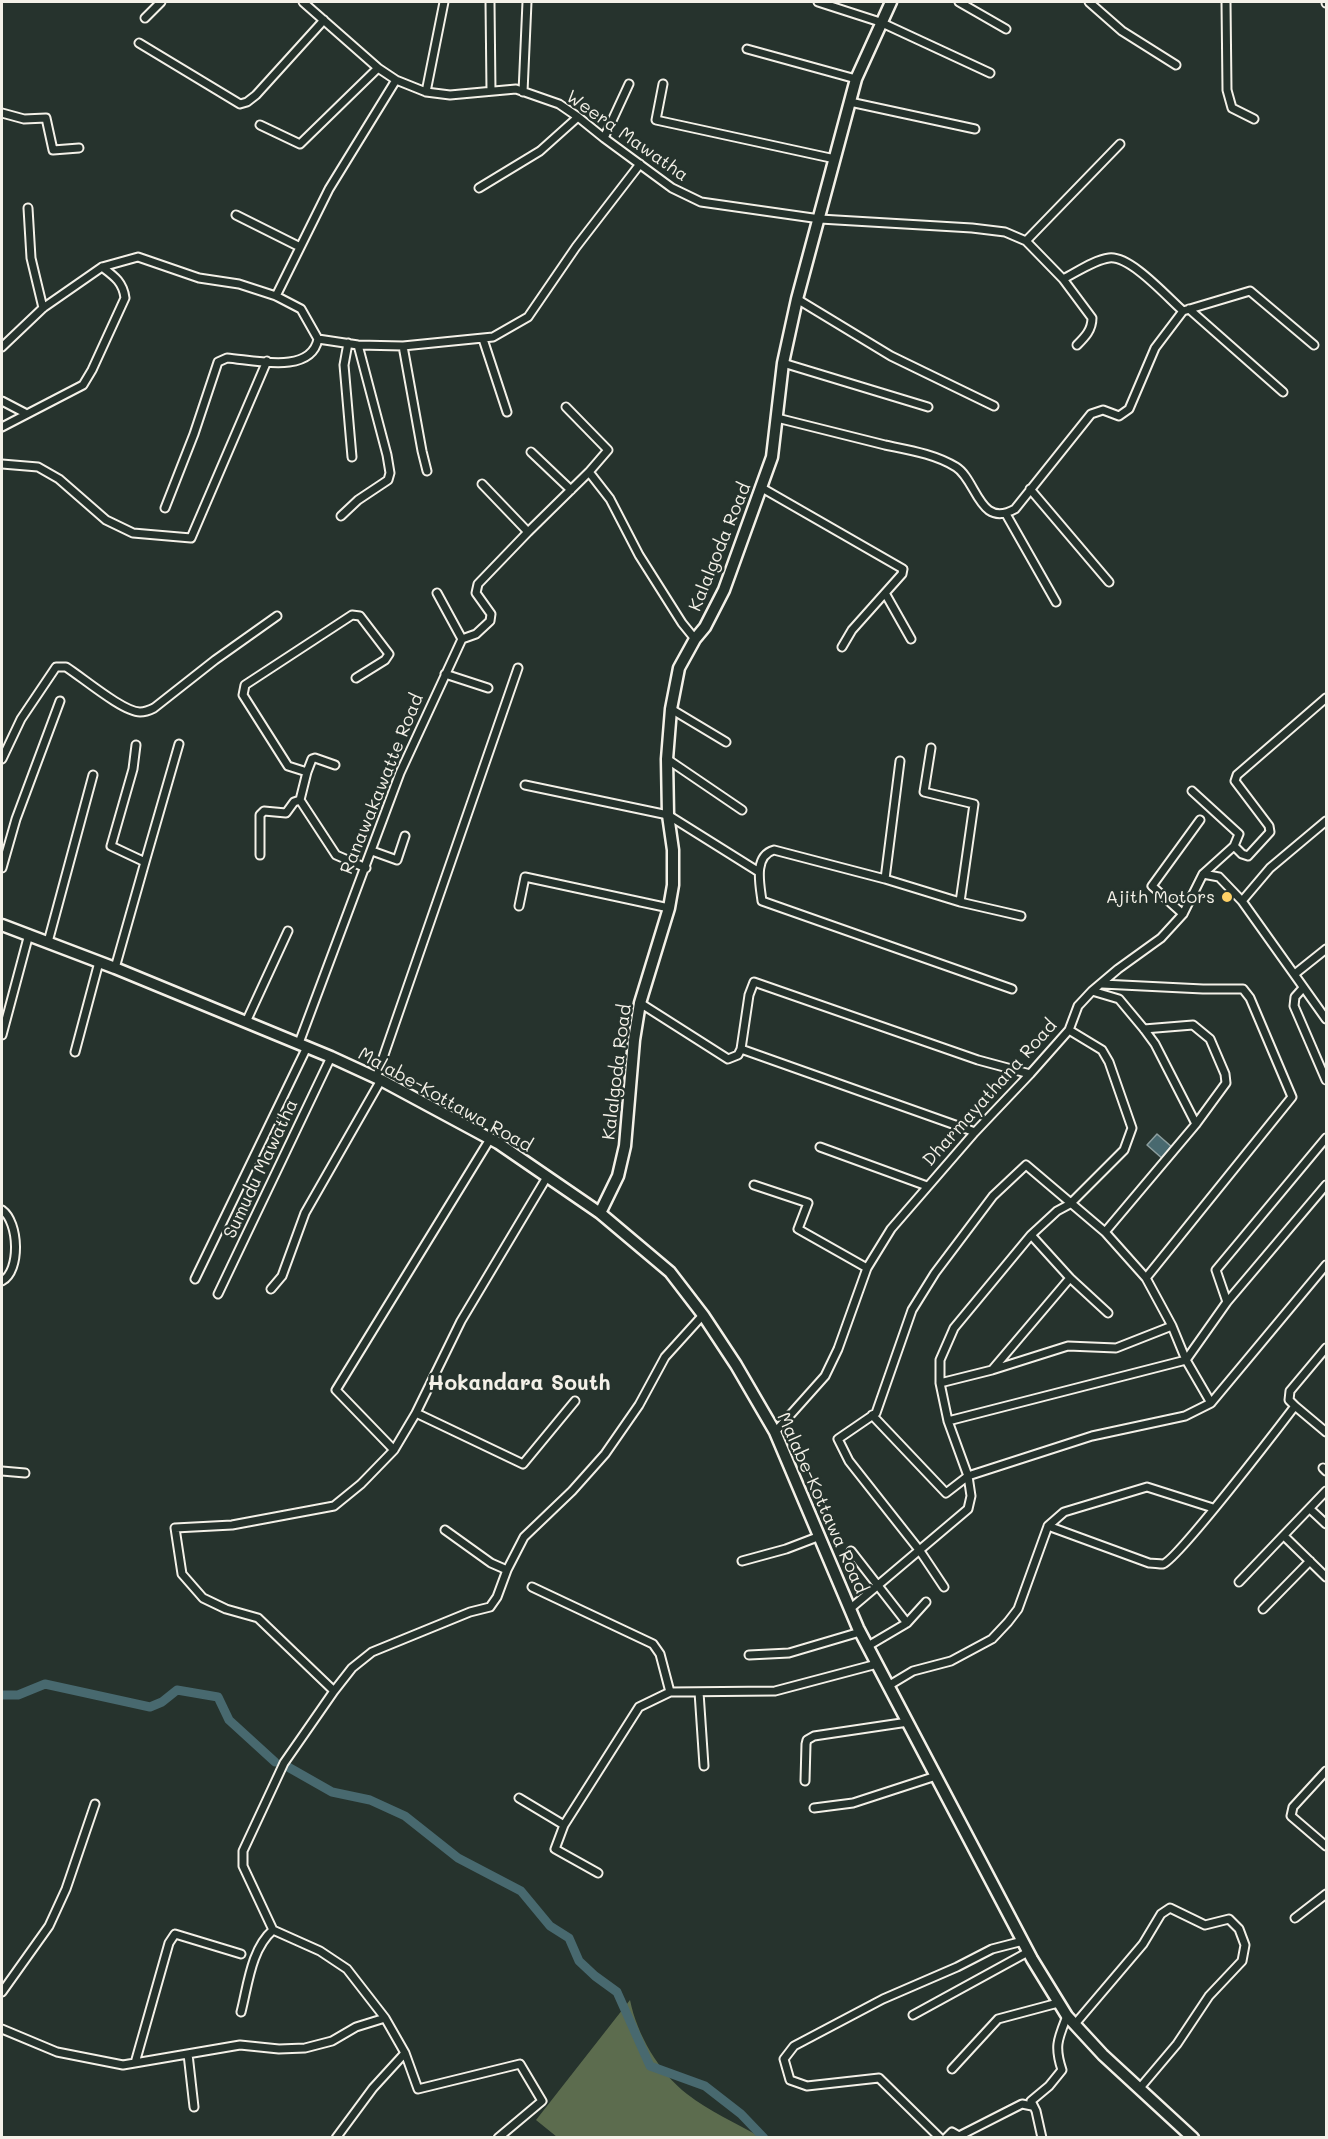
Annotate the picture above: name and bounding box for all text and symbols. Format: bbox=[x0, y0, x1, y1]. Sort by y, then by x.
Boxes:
street label: Weera Mawatha bbox=[562, 86, 692, 186]
street label: Kalalgoda Road bbox=[684, 480, 756, 614]
street label: Ranawakawatte Road bbox=[336, 691, 428, 877]
place label: Ajith Motors bbox=[1106, 886, 1215, 908]
marker: Ajith Motors bbox=[1220, 890, 1234, 904]
street label: Kalalgoda Road bbox=[598, 1003, 636, 1141]
street label: Dharmayathana Road bbox=[918, 1015, 1062, 1171]
street label: Malabe-Kottawa Road bbox=[354, 1043, 536, 1157]
street label: Sumudu Mawatha bbox=[219, 1096, 303, 1242]
district label: Hokandara South bbox=[428, 1371, 610, 1397]
street label: Malabe-Kottawa Road bbox=[772, 1409, 872, 1597]

